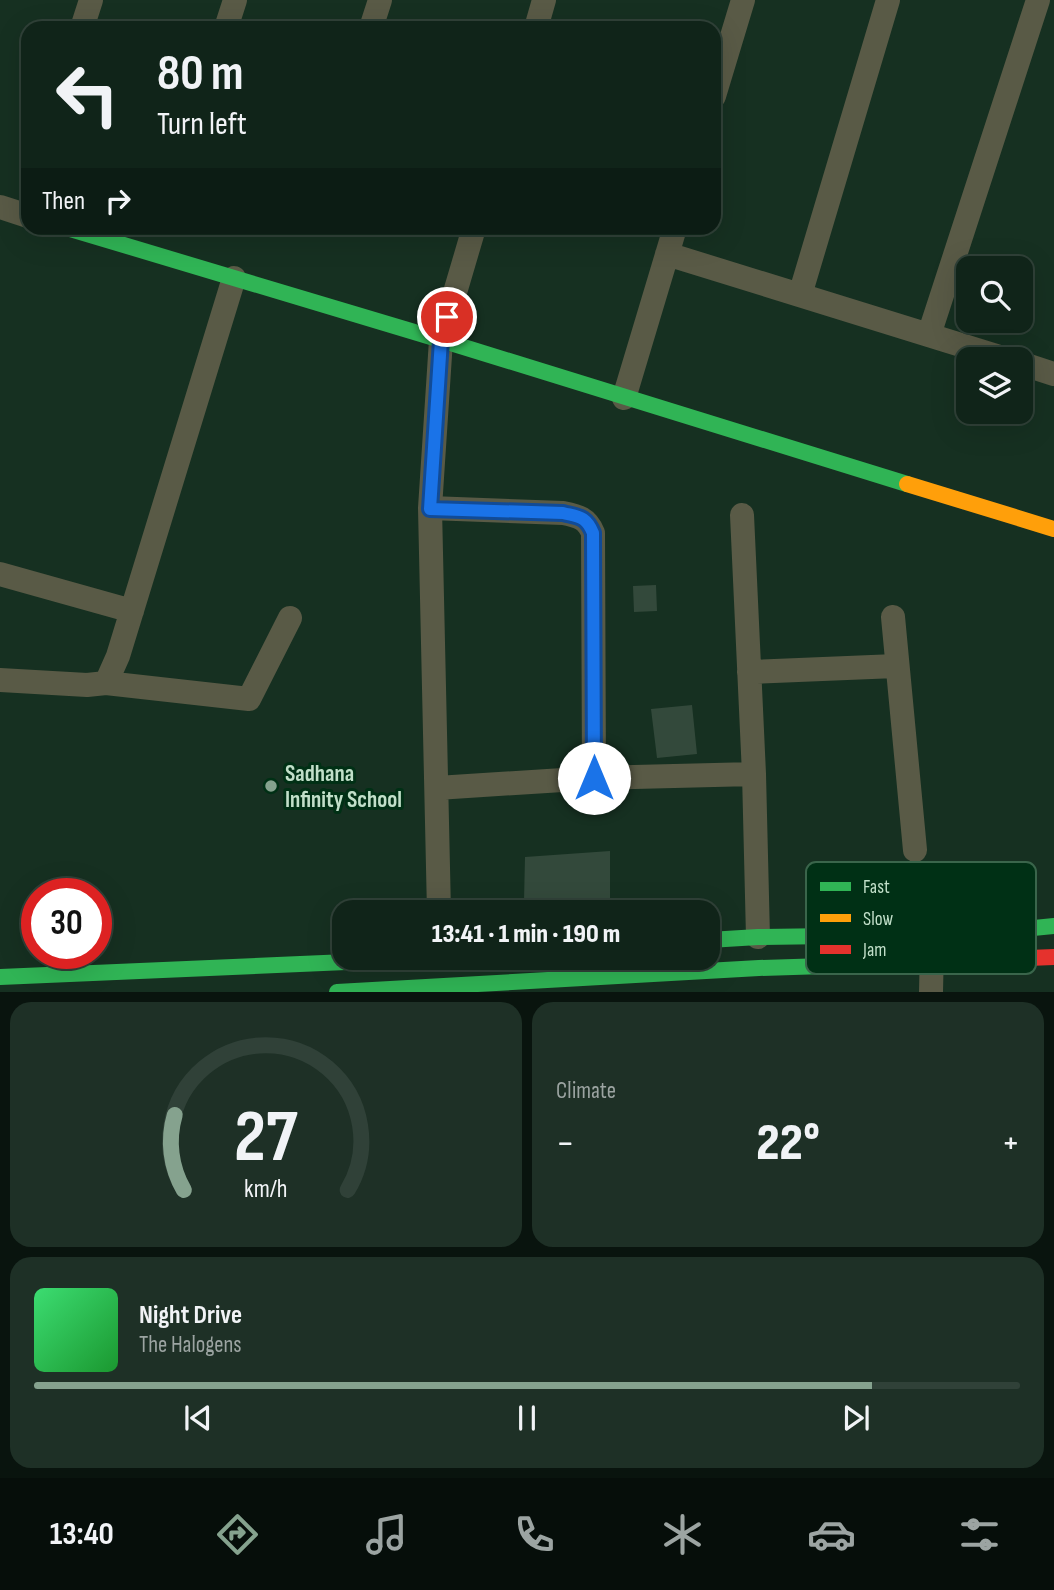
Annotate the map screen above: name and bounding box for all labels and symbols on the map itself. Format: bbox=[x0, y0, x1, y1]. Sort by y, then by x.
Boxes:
pin bbox=[417, 287, 477, 347]
position arrow bbox=[557, 741, 631, 815]
place label: Sadhana Infinity School bbox=[285, 760, 402, 814]
marker: Sadhana Infinity School bbox=[263, 778, 279, 794]
legend bbox=[806, 862, 1036, 974]
text: Fast bbox=[863, 876, 890, 899]
speed limit sign: 30 bbox=[21, 878, 112, 969]
text: Slow bbox=[863, 908, 893, 931]
text: Jam bbox=[862, 939, 886, 962]

